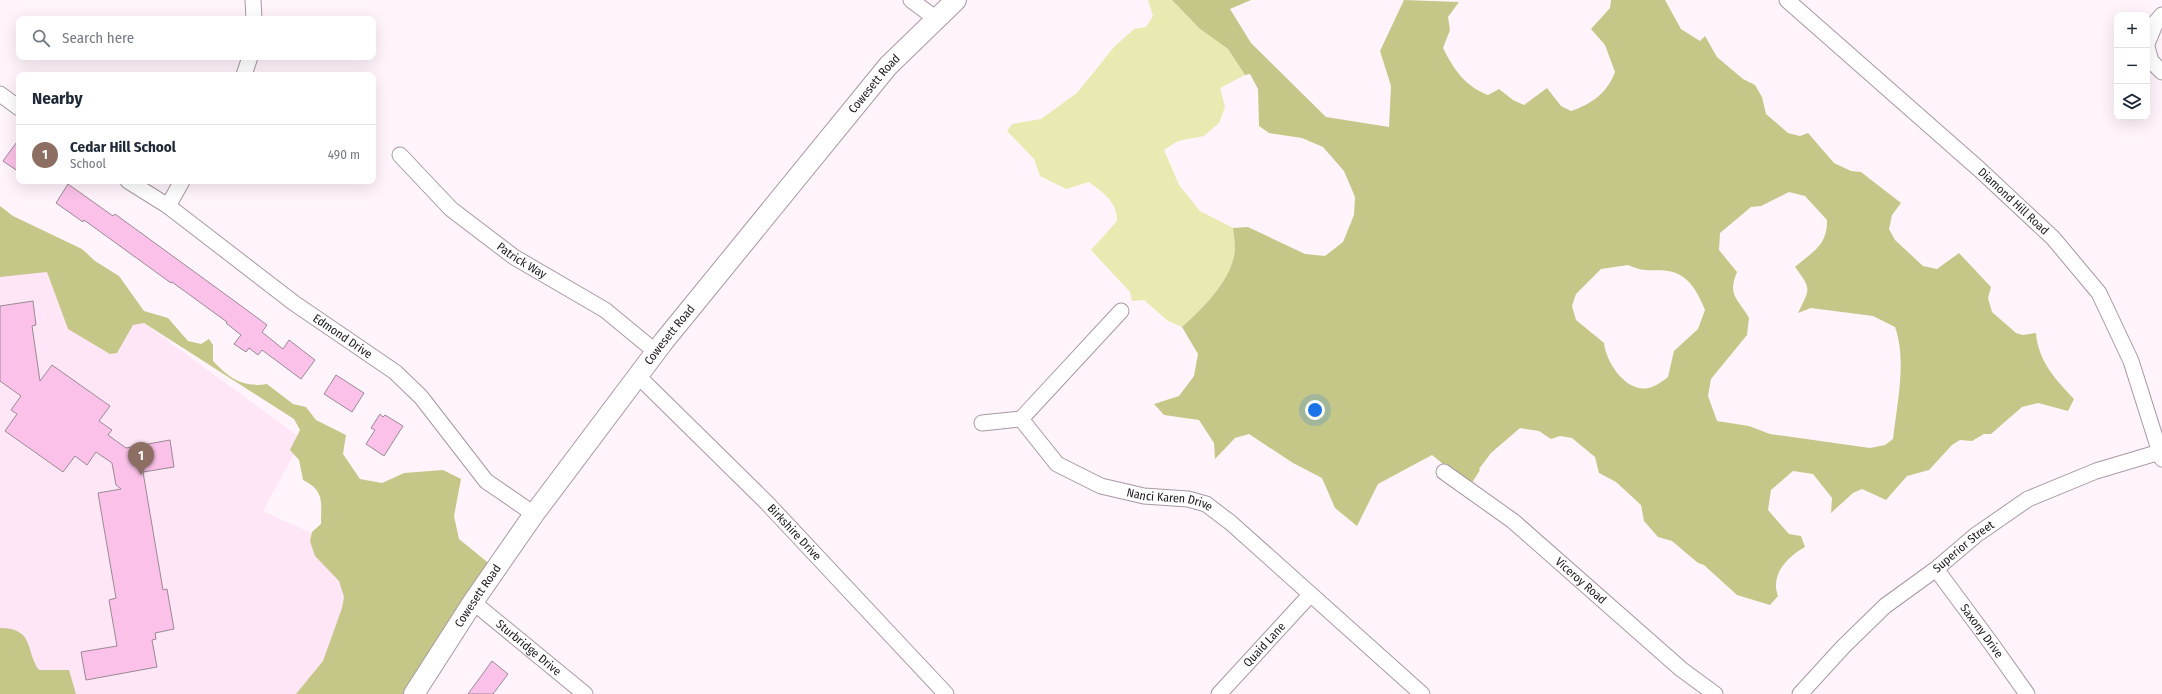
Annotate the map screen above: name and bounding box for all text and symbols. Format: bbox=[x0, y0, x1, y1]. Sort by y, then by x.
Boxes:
map controls bbox=[2114, 12, 2150, 120]
button: + bbox=[2114, 12, 2150, 48]
search box bbox=[16, 16, 376, 60]
icon: search bbox=[30, 27, 52, 49]
text: Search here bbox=[62, 29, 134, 47]
button: − bbox=[2114, 48, 2150, 84]
street label: Cowesett Road bbox=[845, 51, 903, 116]
button: layers bbox=[2114, 84, 2150, 120]
text: Nearby bbox=[32, 88, 83, 109]
text: Cedar Hill School bbox=[70, 138, 176, 156]
text: 1 bbox=[42, 147, 48, 162]
text: 490 m bbox=[328, 147, 360, 162]
text: School bbox=[70, 156, 106, 171]
street label: Diamond Hill Road bbox=[1975, 165, 2052, 238]
street label: Patrick Way bbox=[494, 240, 550, 282]
street label: Cowesett Road bbox=[642, 302, 698, 368]
street label: Edmond Drive bbox=[310, 311, 375, 361]
your location bbox=[1305, 400, 1325, 420]
pin: 1 bbox=[128, 442, 154, 475]
street label: Nanci Karen Drive bbox=[1125, 485, 1216, 514]
street label: Birkshire Drive bbox=[765, 501, 824, 563]
street label: Superior Street bbox=[1930, 518, 1997, 575]
street label: Viceroy Road bbox=[1552, 555, 1609, 607]
street label: Cowesett Road bbox=[452, 562, 504, 630]
street label: Saxony Drive bbox=[1957, 601, 2006, 661]
street label: Sturbridge Drive bbox=[493, 617, 564, 679]
street label: Quaid Lane bbox=[1240, 619, 1288, 670]

